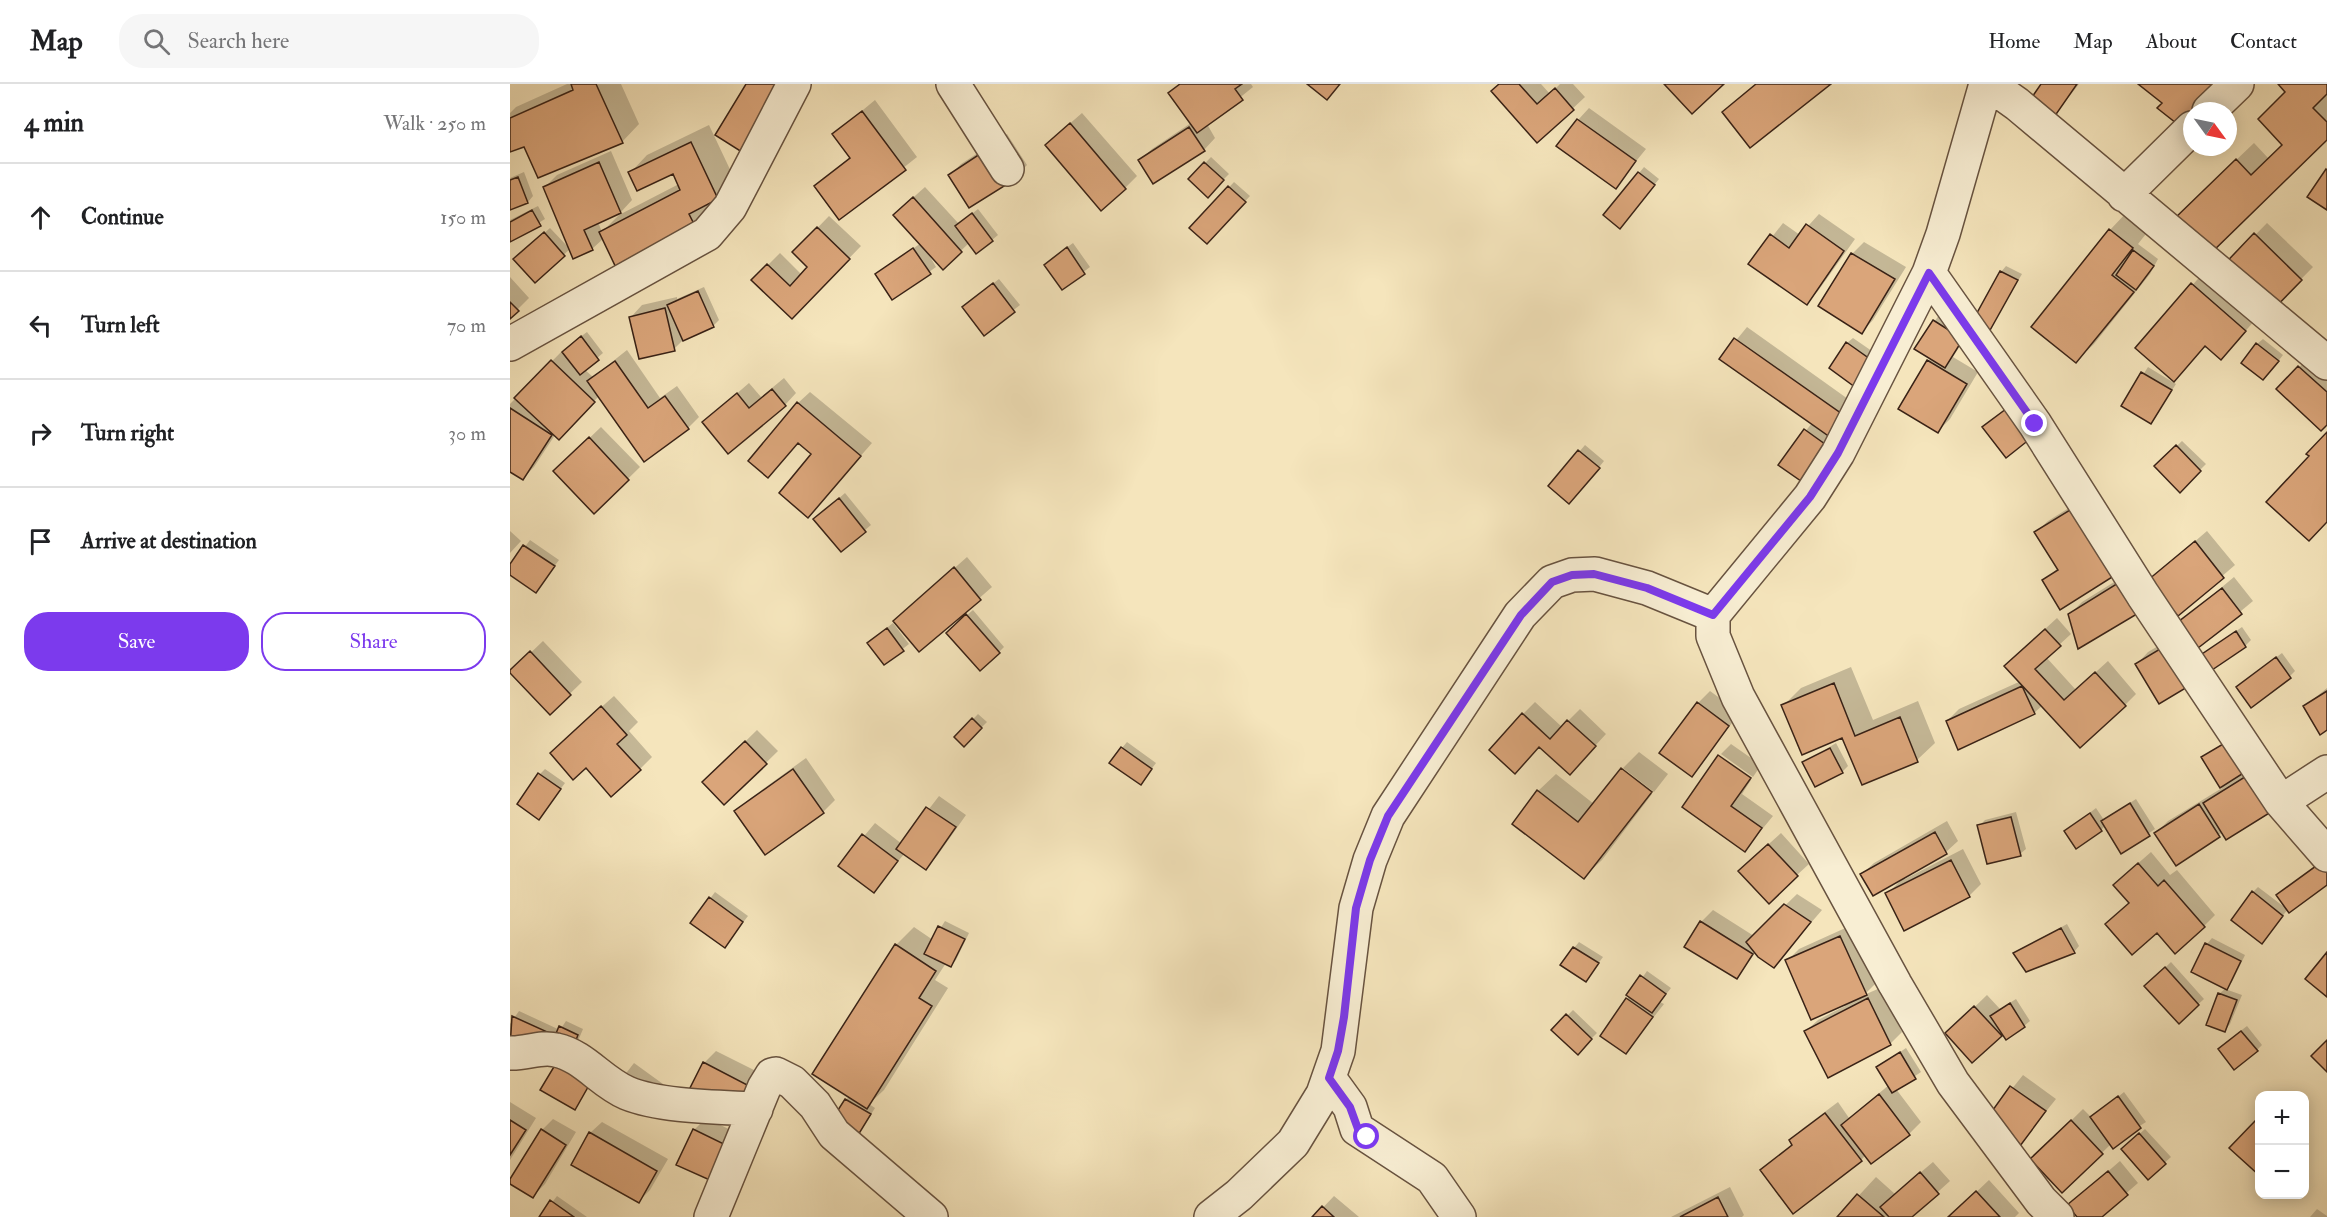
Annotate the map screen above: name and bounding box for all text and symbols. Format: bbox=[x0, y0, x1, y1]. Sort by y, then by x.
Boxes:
search box bbox=[119, 14, 539, 68]
text: Map bbox=[30, 24, 83, 59]
icon: search bbox=[140, 25, 173, 58]
text: Search here bbox=[188, 27, 289, 55]
text: Home bbox=[1988, 28, 2040, 55]
text: Map bbox=[2073, 28, 2113, 55]
text: About bbox=[2146, 28, 2197, 55]
text: Contact bbox=[2230, 28, 2297, 55]
north arrow bbox=[2183, 102, 2237, 156]
text: 4 min bbox=[24, 107, 84, 139]
text: Walk · 250 m bbox=[383, 111, 486, 136]
icon: ahead bbox=[24, 201, 57, 234]
text: Continue bbox=[81, 203, 164, 231]
text: 150 m bbox=[440, 205, 486, 230]
icon: left bbox=[24, 309, 57, 342]
text: Turn left bbox=[81, 311, 160, 339]
text: 70 m bbox=[447, 313, 486, 338]
route end bbox=[2021, 410, 2047, 436]
icon: right bbox=[24, 417, 57, 450]
text: Turn right bbox=[81, 419, 174, 447]
text: 30 m bbox=[448, 421, 486, 446]
icon: arrive bbox=[24, 525, 57, 558]
text: Arrive at destination bbox=[81, 527, 257, 555]
button: Save bbox=[24, 612, 249, 671]
button: Share bbox=[261, 612, 486, 671]
map controls bbox=[2255, 1091, 2309, 1199]
button: + bbox=[2255, 1091, 2309, 1145]
route start bbox=[1353, 1123, 1379, 1149]
button: − bbox=[2255, 1145, 2309, 1199]

